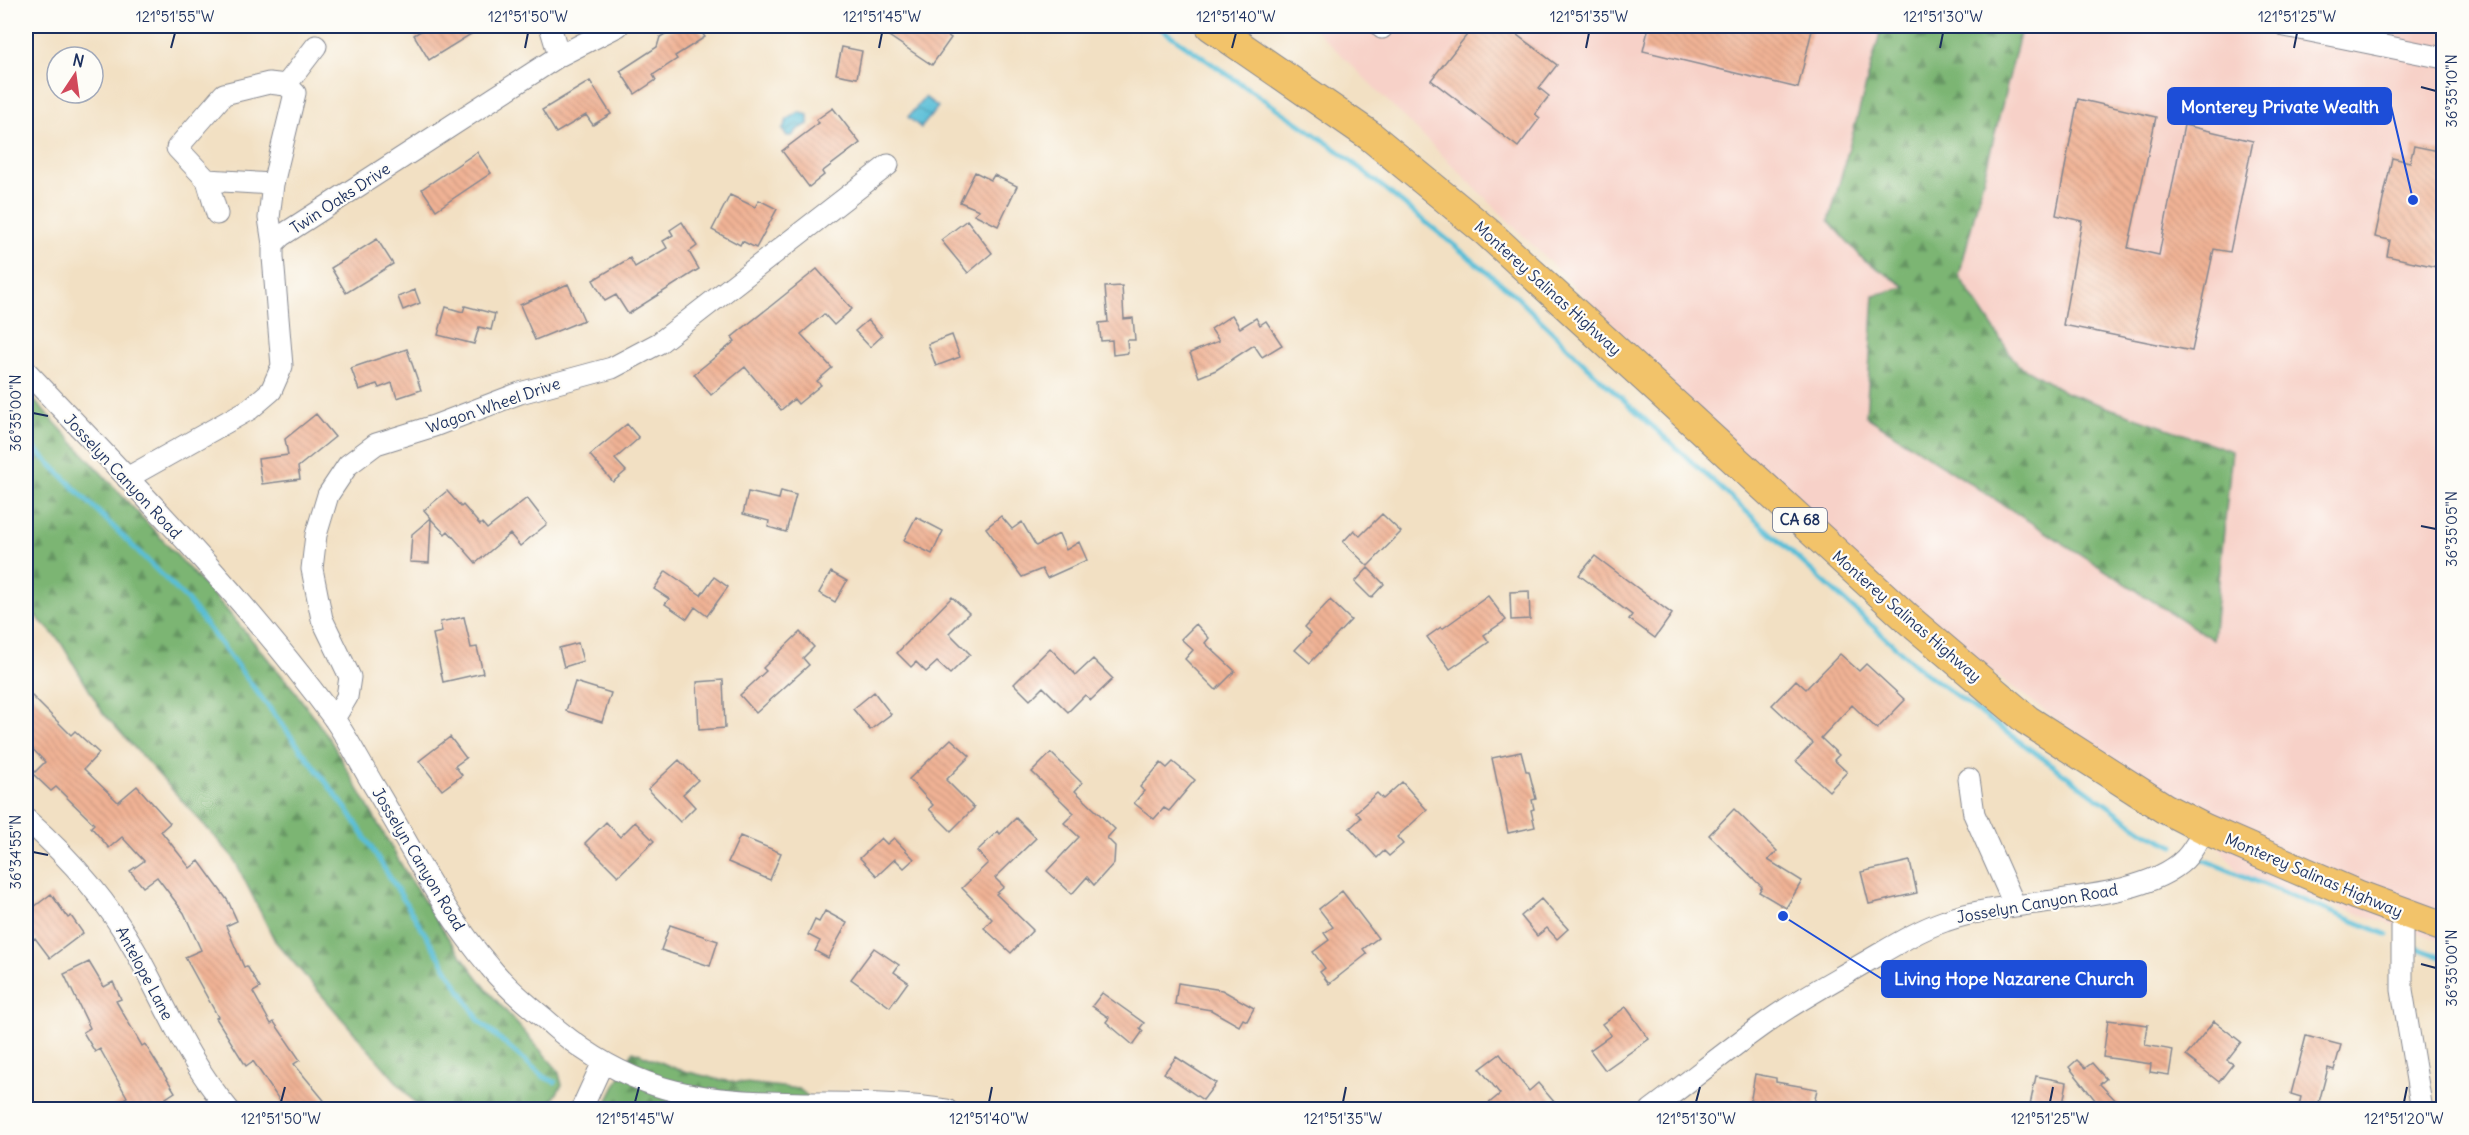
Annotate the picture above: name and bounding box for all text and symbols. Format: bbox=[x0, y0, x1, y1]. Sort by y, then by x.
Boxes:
text: 121°51'55"W bbox=[136, 7, 215, 26]
text: 121°51'50"W bbox=[488, 7, 568, 26]
text: 121°51'45"W bbox=[843, 7, 921, 26]
text: 121°51'40"W bbox=[1196, 7, 1276, 26]
text: 121°51'35"W bbox=[1550, 7, 1629, 26]
text: 121°51'30"W bbox=[1903, 7, 1983, 26]
text: 121°51'25"W bbox=[2258, 7, 2336, 26]
north arrow bbox=[45, 45, 105, 105]
text: N bbox=[71, 49, 86, 71]
text: 36°35'10"N bbox=[2442, 54, 2461, 128]
callout: Monterey Private Wealth bbox=[2168, 88, 2391, 124]
text: Monterey Private Wealth bbox=[2181, 95, 2380, 118]
street label: Twin Oaks Drive bbox=[286, 158, 394, 238]
street label: Monterey Salinas Highway bbox=[1470, 217, 1626, 359]
street label: Wagon Wheel Drive bbox=[423, 373, 563, 437]
text: 36°35'00"N bbox=[6, 374, 25, 452]
street label: Josselyn Canyon Road bbox=[60, 409, 186, 543]
text: 36°35'05"N bbox=[2442, 491, 2461, 567]
road number: CA 68 bbox=[1773, 508, 1827, 532]
street label: Monterey Salinas Highway bbox=[1828, 546, 1986, 686]
street label: Josselyn Canyon Road bbox=[368, 784, 470, 934]
text: 36°34'55"N bbox=[6, 815, 25, 889]
street label: Monterey Salinas Highway bbox=[2222, 828, 2406, 922]
street label: Josselyn Canyon Road bbox=[1955, 879, 2119, 927]
street label: Antelope Lane bbox=[112, 923, 178, 1023]
text: 36°35'00"N bbox=[2442, 929, 2461, 1007]
callout: Living Hope Nazarene Church bbox=[1882, 961, 2146, 997]
text: Living Hope Nazarene Church bbox=[1894, 967, 2135, 990]
text: 121°51'50"W bbox=[241, 1109, 321, 1128]
text: 121°51'45"W bbox=[596, 1109, 674, 1128]
text: 121°51'40"W bbox=[949, 1109, 1029, 1128]
text: 121°51'35"W bbox=[1304, 1109, 1383, 1128]
text: 121°51'30"W bbox=[1656, 1109, 1736, 1128]
text: 121°51'25"W bbox=[2011, 1109, 2089, 1128]
text: 121°51'20"W bbox=[2364, 1109, 2444, 1128]

